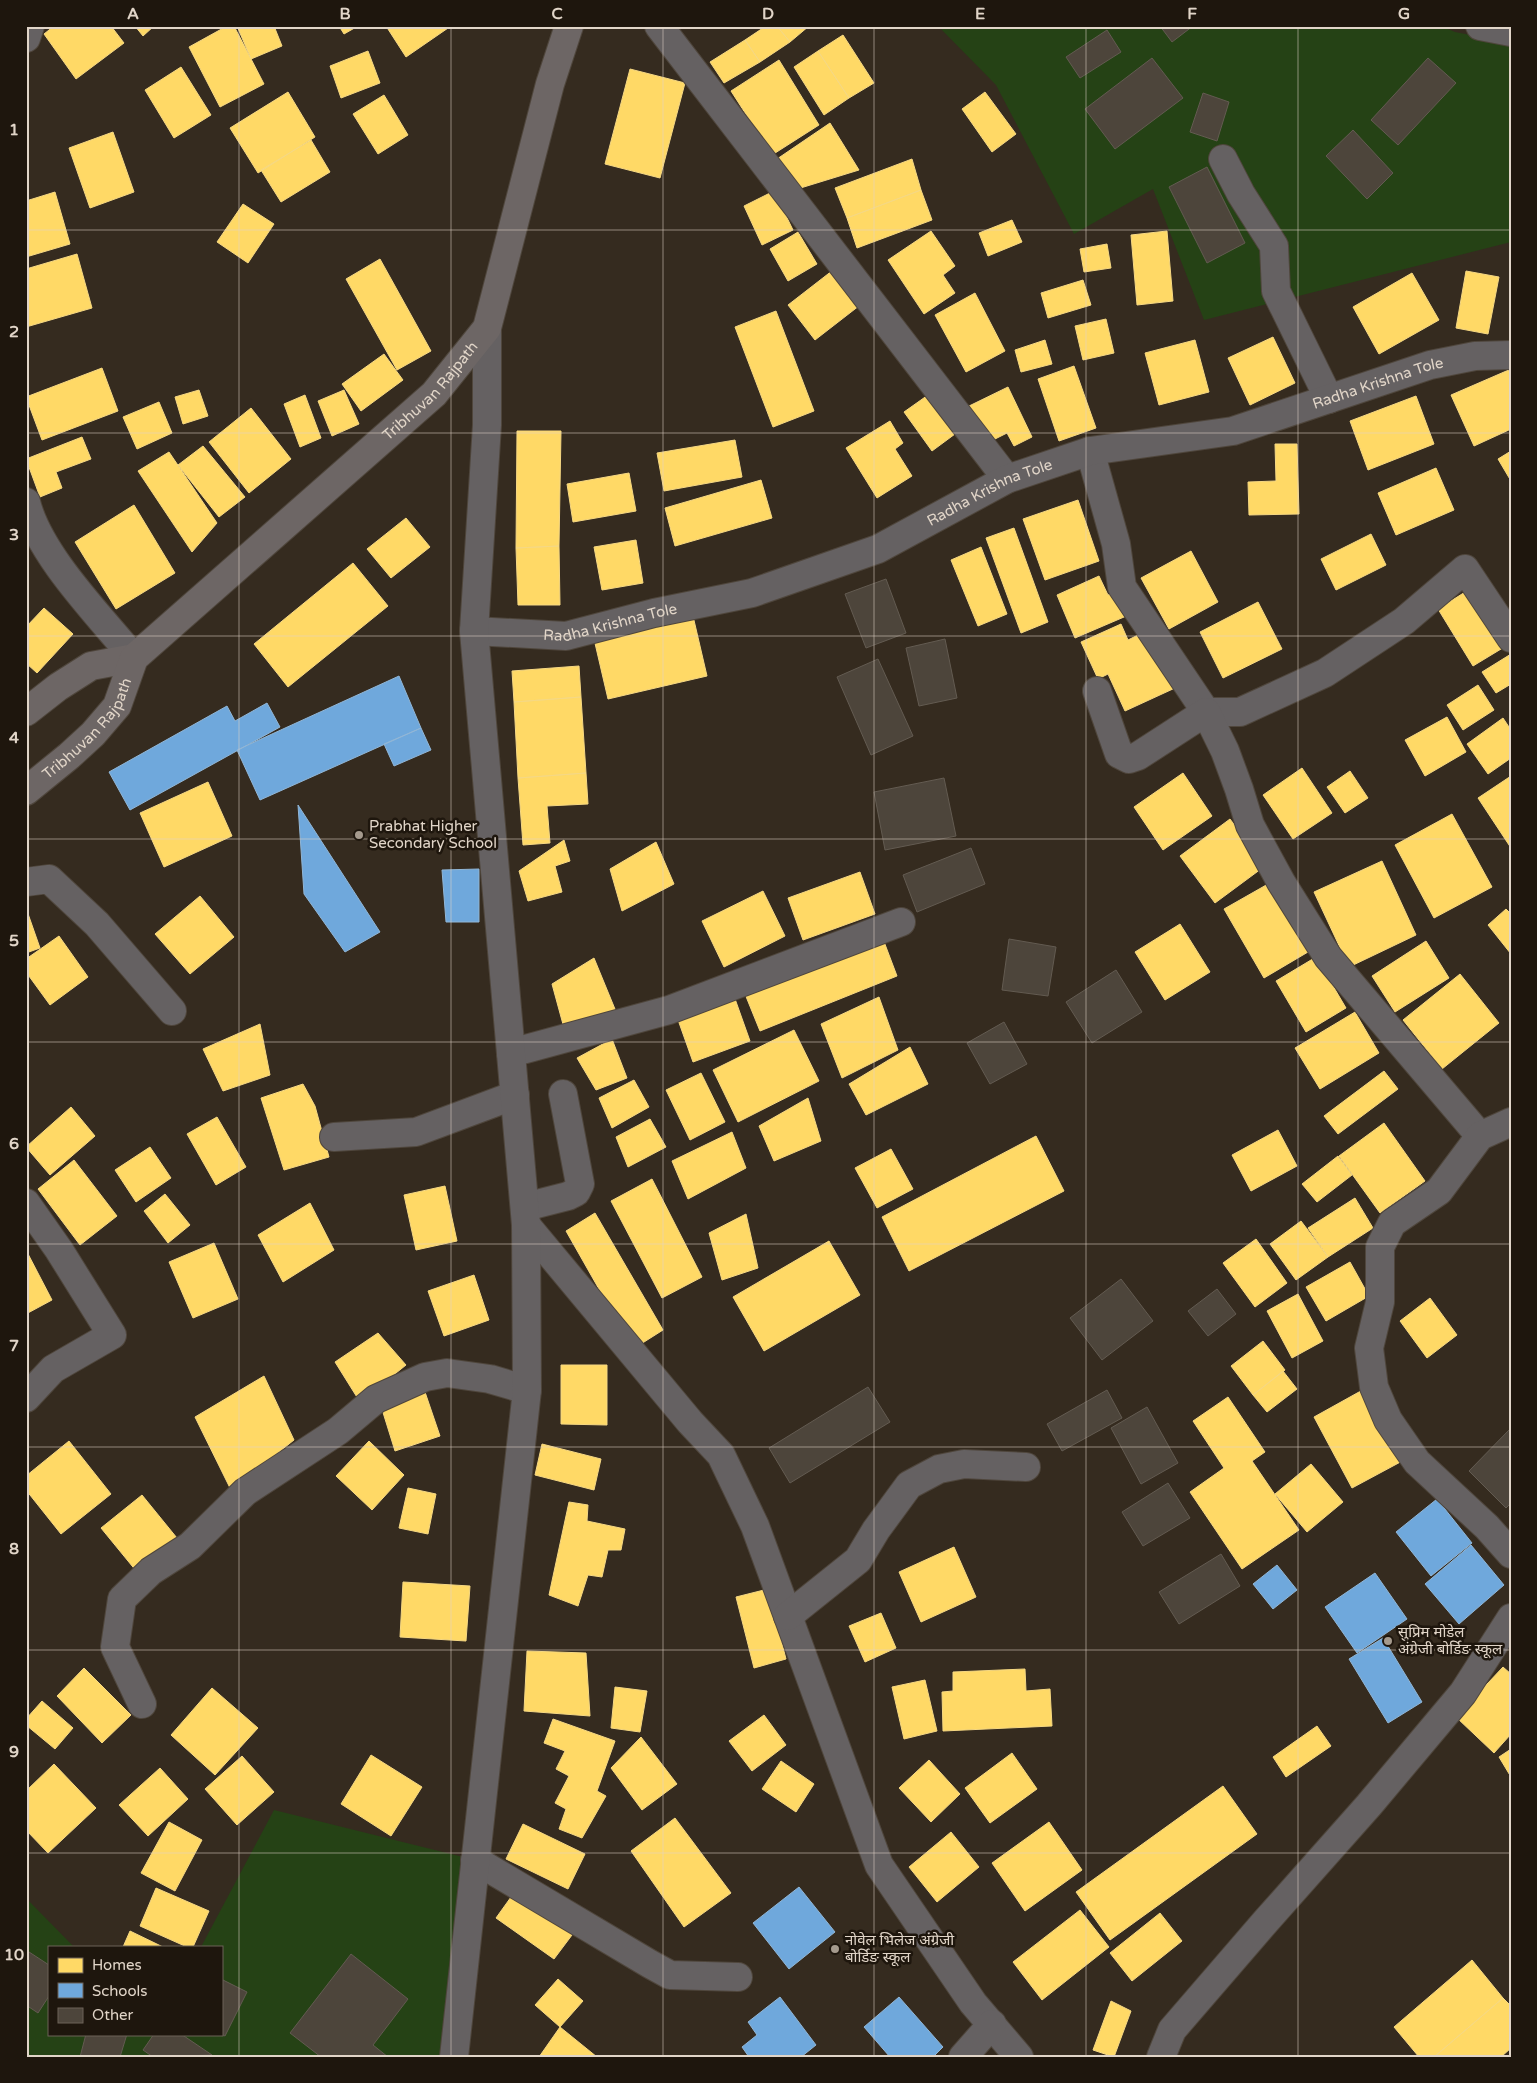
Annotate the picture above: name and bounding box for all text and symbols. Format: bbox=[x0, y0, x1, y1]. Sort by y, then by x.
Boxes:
text: A bbox=[127, 4, 139, 24]
text: B bbox=[339, 4, 351, 24]
text: C bbox=[551, 4, 563, 24]
text: D bbox=[762, 4, 774, 24]
text: E bbox=[975, 4, 985, 24]
text: F bbox=[1187, 4, 1197, 24]
text: G bbox=[1398, 4, 1410, 24]
text: 1 bbox=[9, 120, 19, 140]
text: 2 bbox=[9, 322, 19, 342]
street label: Tribhuvan Rajpath bbox=[379, 338, 482, 444]
street label: Radha Krishna Tole bbox=[1310, 354, 1445, 413]
street label: Radha Krishna Tole bbox=[924, 455, 1055, 530]
text: 3 bbox=[9, 525, 19, 545]
street label: Radha Krishna Tole bbox=[543, 599, 679, 646]
street label: Tribhuvan Rajpath bbox=[39, 675, 135, 783]
text: 4 bbox=[9, 728, 19, 748]
place label: Prabhat Higher Secondary School bbox=[369, 817, 497, 852]
marker: Prabhat Higher Secondary School bbox=[353, 829, 365, 841]
text: 5 bbox=[9, 931, 19, 951]
text: 6 bbox=[9, 1134, 19, 1154]
text: 7 bbox=[9, 1336, 19, 1356]
text: 8 bbox=[9, 1539, 19, 1559]
place label: सुप्रिम मोडेल अंग्रेजी बोर्डिङ स्कूल bbox=[1398, 1623, 1503, 1659]
marker: सुप्रिम मोडेल अंग्रेजी बोर्डिङ स्कूल bbox=[1382, 1635, 1394, 1647]
text: 9 bbox=[9, 1742, 19, 1762]
place label: नोवेल भिलेज अंग्रेजी बोर्डिङ स्कूल bbox=[845, 1931, 955, 1967]
marker: नोवेल भिलेज अंग्रेजी बोर्डिङ स्कूल bbox=[829, 1943, 841, 1955]
text: 10 bbox=[4, 1945, 24, 1965]
legend bbox=[48, 1946, 222, 2036]
text: Homes bbox=[92, 1956, 142, 1974]
text: Schools bbox=[92, 1982, 148, 2000]
text: Other bbox=[92, 2006, 134, 2024]

